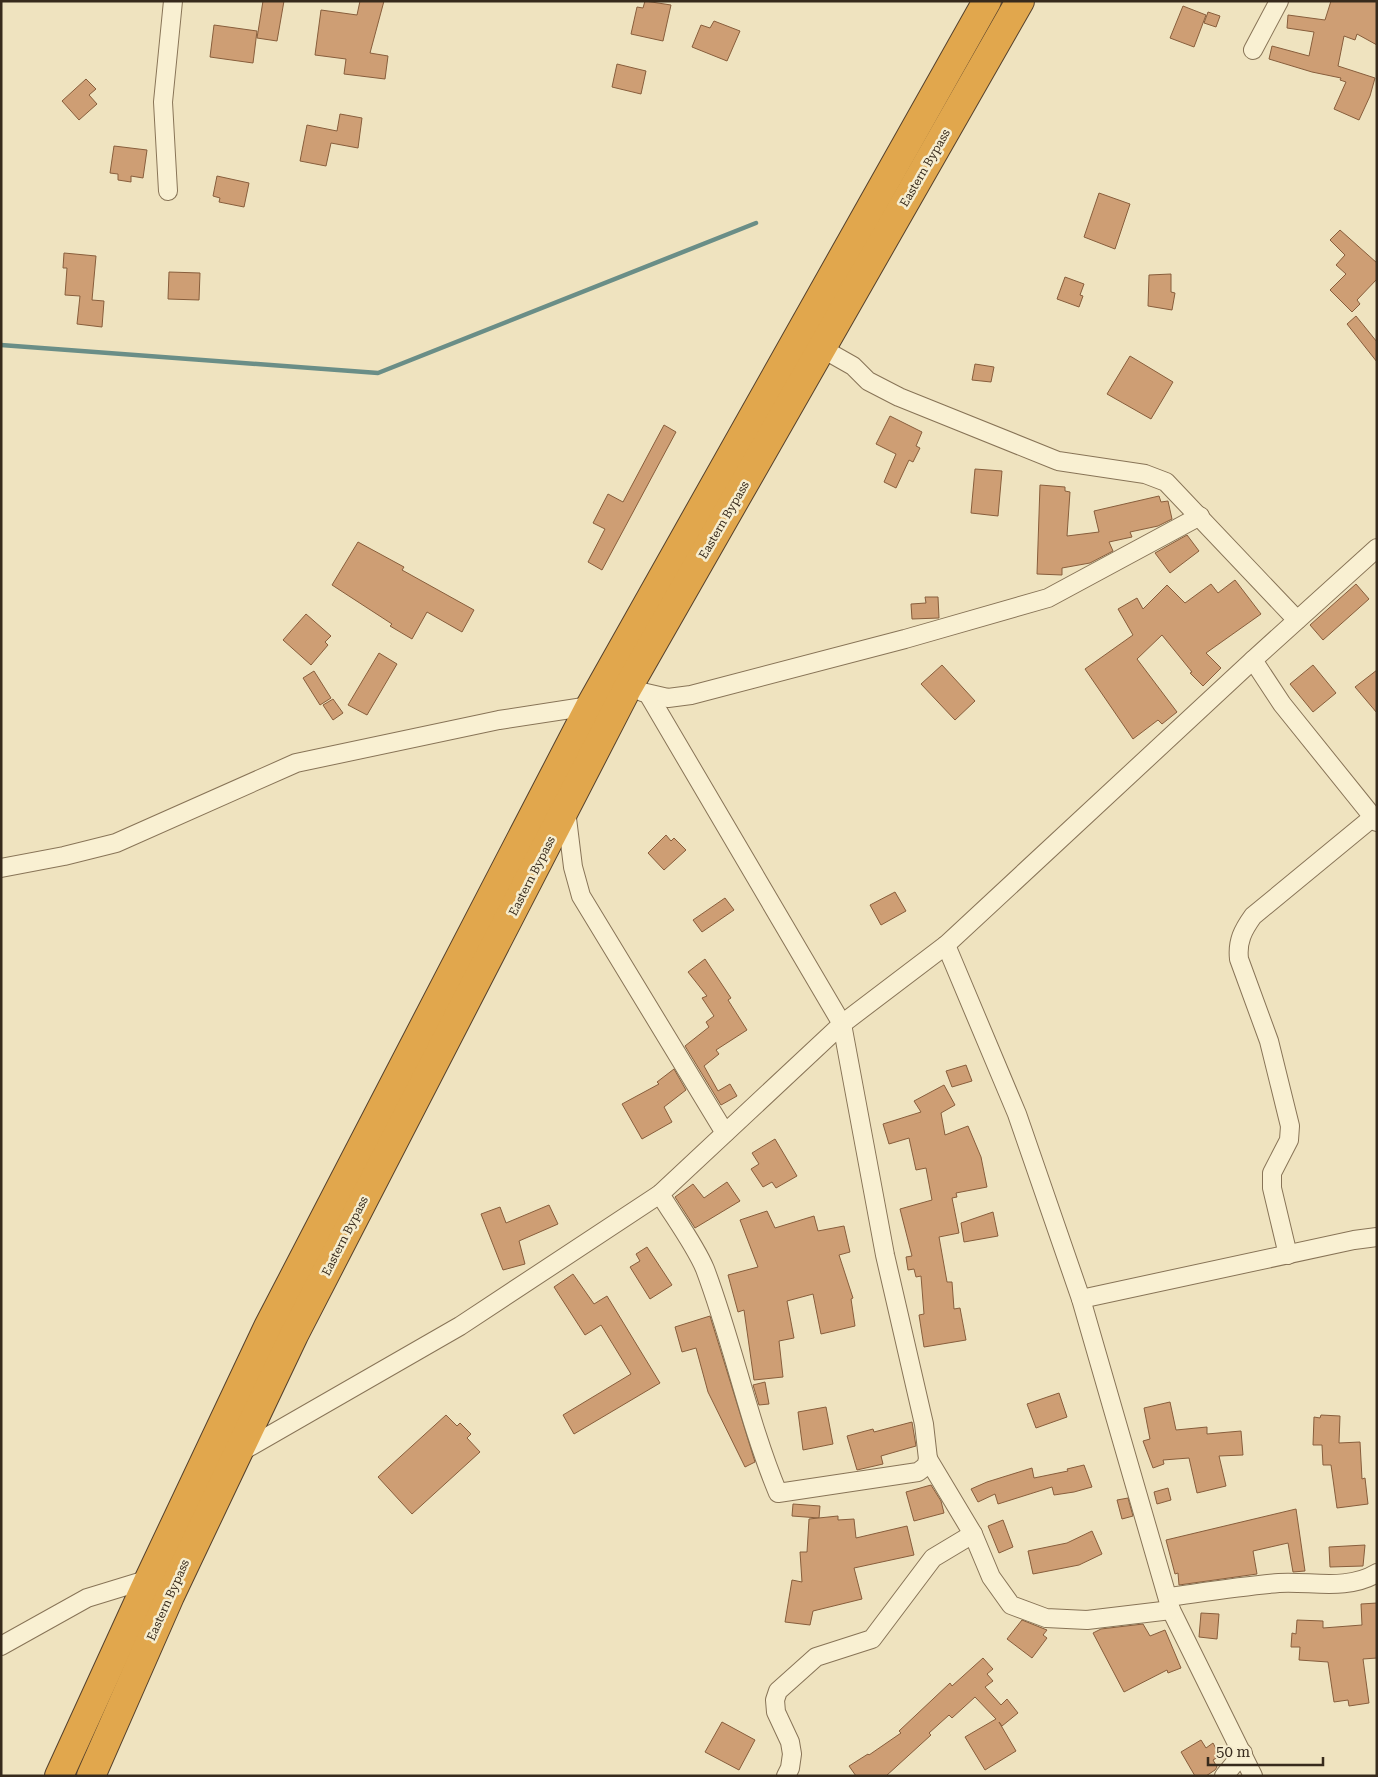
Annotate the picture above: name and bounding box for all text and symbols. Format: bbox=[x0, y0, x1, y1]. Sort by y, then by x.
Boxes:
street label: Eastern Bypass bbox=[897, 126, 953, 209]
street label: Eastern Bypass bbox=[696, 478, 752, 561]
street label: Eastern Bypass bbox=[506, 834, 558, 918]
street label: Eastern Bypass bbox=[319, 1194, 371, 1278]
street label: Eastern Bypass bbox=[144, 1557, 192, 1643]
scale bar bbox=[1208, 1734, 1323, 1766]
text: 50 m bbox=[1216, 1743, 1251, 1761]

